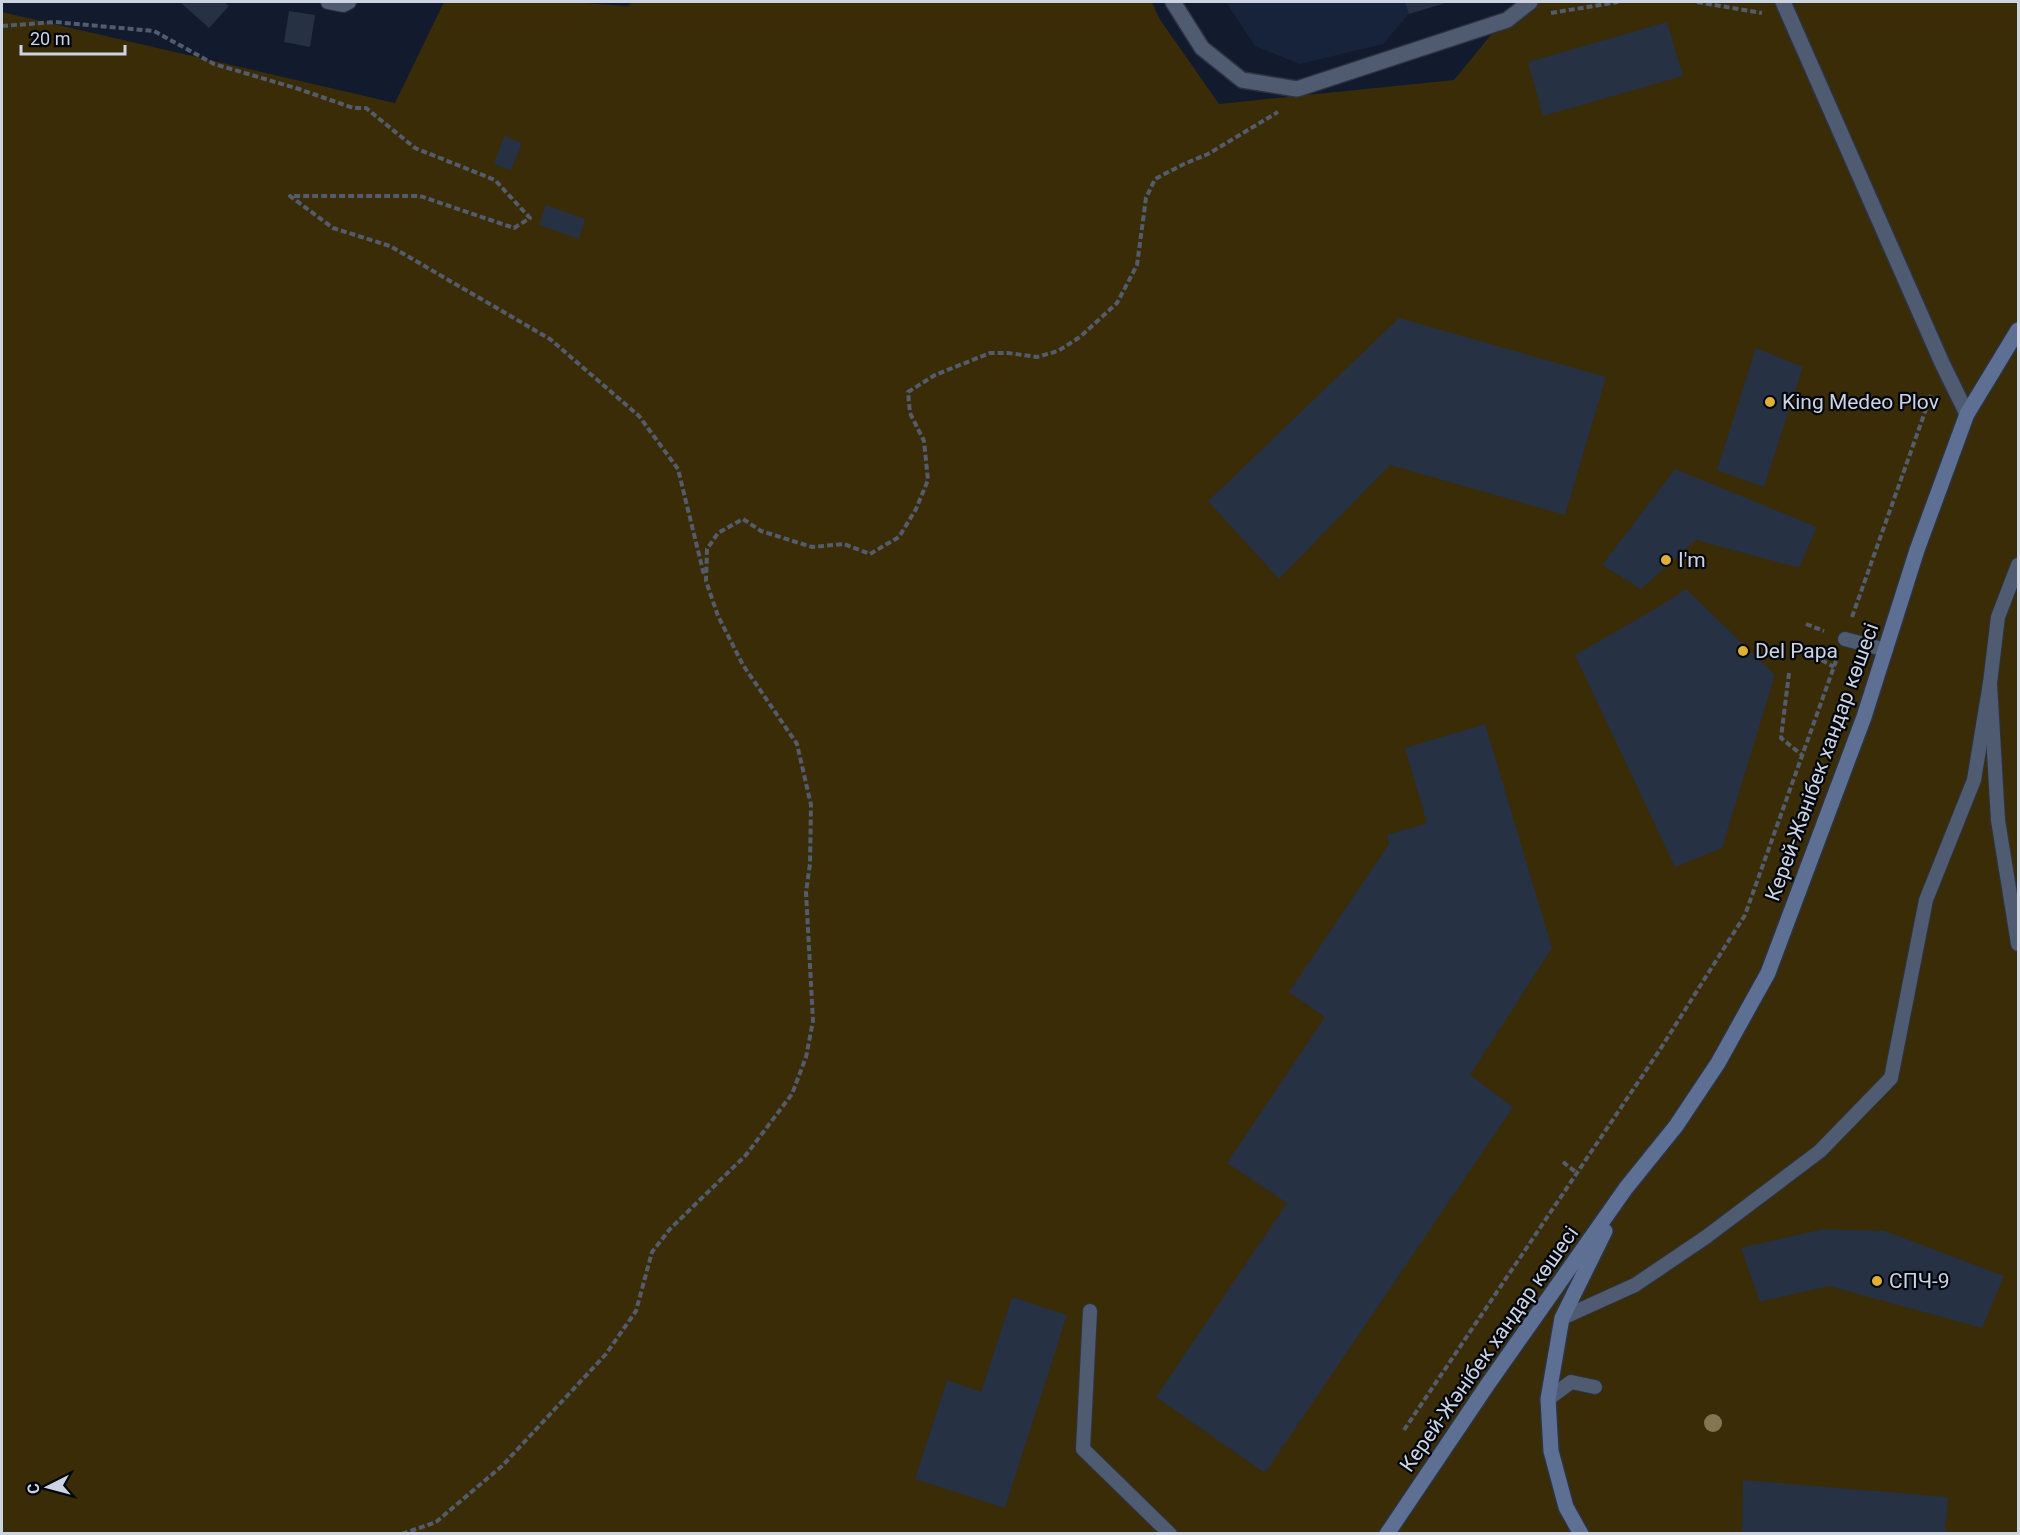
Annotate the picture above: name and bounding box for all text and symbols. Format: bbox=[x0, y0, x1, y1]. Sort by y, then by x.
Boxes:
scale bar bbox=[21, 18, 124, 56]
text: 20 m bbox=[30, 28, 70, 49]
place label: King Medeo Plov bbox=[1782, 390, 1939, 414]
marker: King Medeo Plov bbox=[1763, 395, 1777, 409]
place label: I'm bbox=[1678, 548, 1706, 572]
marker: I'm bbox=[1659, 553, 1673, 567]
street label: Керей-Жәнібек хандар көшесі bbox=[1760, 620, 1884, 904]
place label: Del Papa bbox=[1755, 639, 1838, 663]
marker: Del Papa bbox=[1736, 644, 1750, 658]
street label: Керей-Жәнібек хандар көшесі bbox=[1395, 1222, 1583, 1476]
place label: СПЧ-9 bbox=[1889, 1269, 1950, 1293]
marker: СПЧ-9 bbox=[1870, 1274, 1884, 1288]
north arrow bbox=[18, 1457, 78, 1517]
text: С bbox=[24, 1482, 44, 1495]

